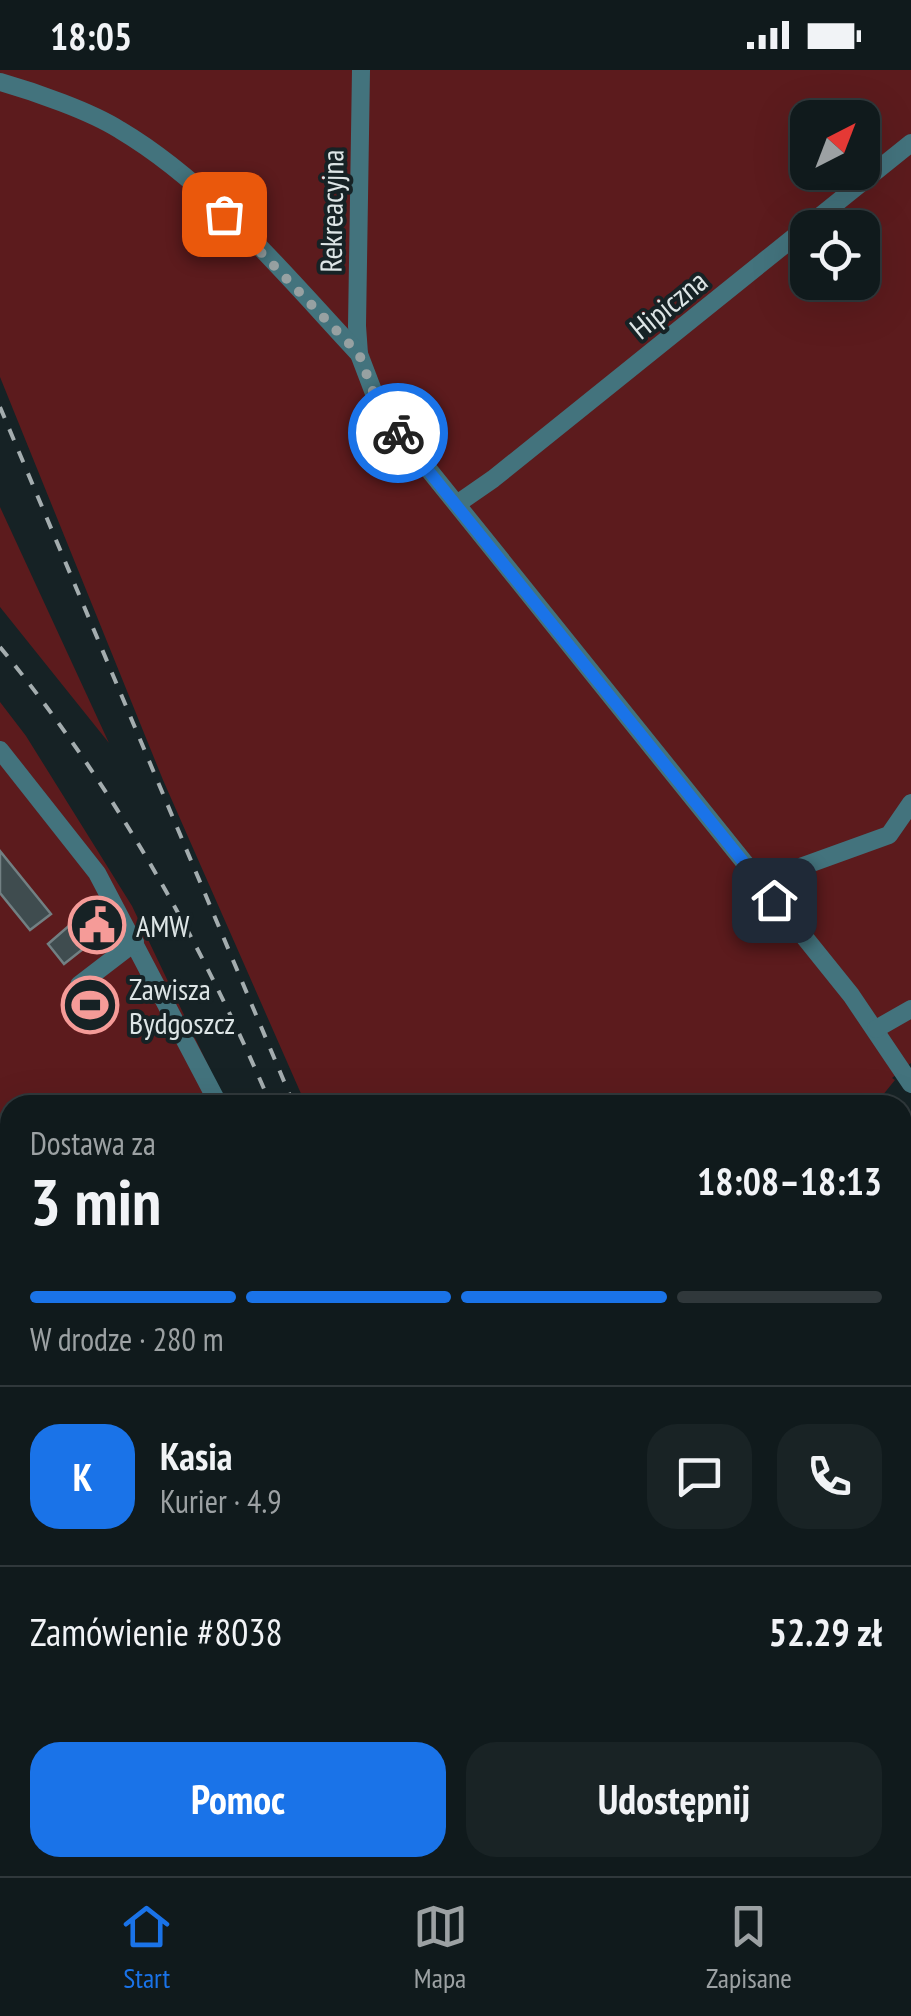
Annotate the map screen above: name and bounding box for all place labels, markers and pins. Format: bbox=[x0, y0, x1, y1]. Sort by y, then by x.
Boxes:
pin bbox=[182, 172, 267, 257]
pin bbox=[732, 858, 817, 943]
public building icon: AMW bbox=[67, 895, 127, 955]
place label: AMW bbox=[136, 906, 189, 945]
place label: Zawisza Bydgoszcz bbox=[129, 969, 235, 1042]
sports icon: Zawisza Bydgoszcz bbox=[60, 975, 120, 1035]

